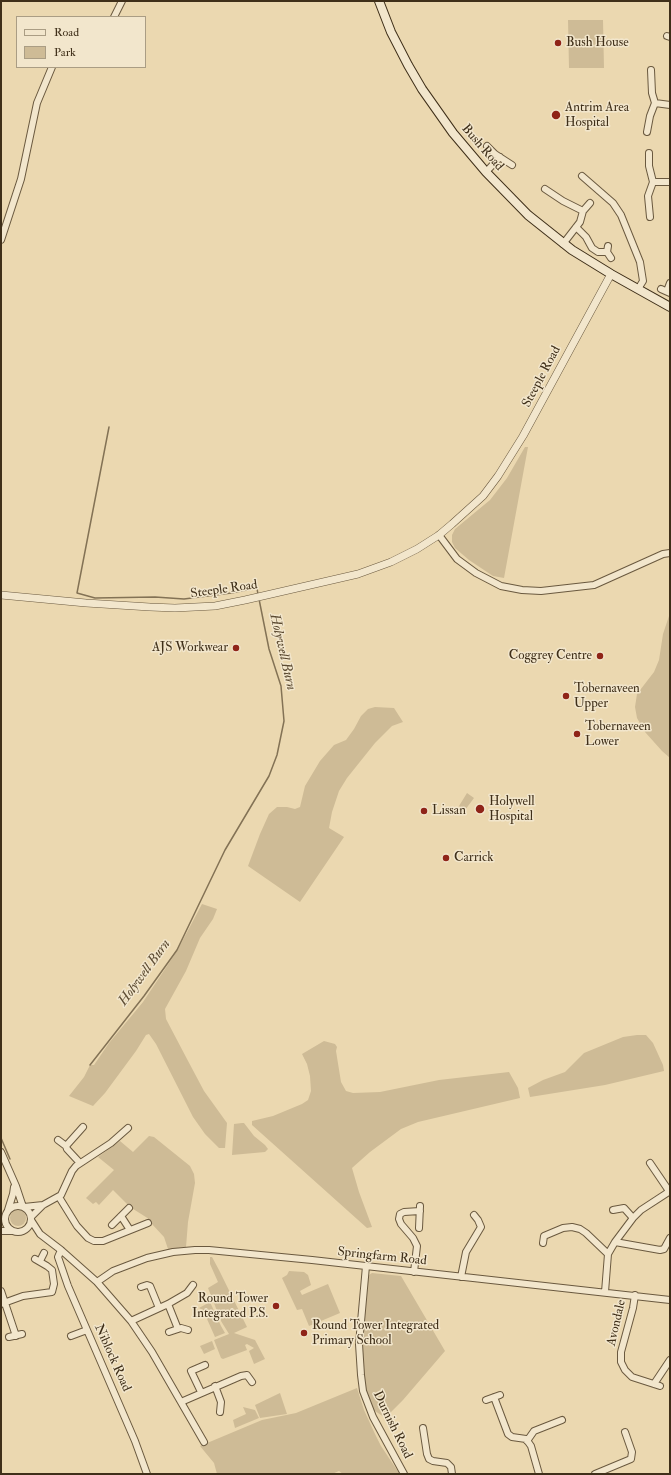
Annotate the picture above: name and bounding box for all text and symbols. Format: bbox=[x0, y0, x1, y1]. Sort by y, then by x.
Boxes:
legend bbox=[16, 16, 146, 68]
text: Road bbox=[54, 25, 79, 40]
place label: Bush House bbox=[566, 35, 629, 51]
marker: Bush House bbox=[553, 38, 563, 48]
text: Park bbox=[54, 45, 76, 60]
place label: Antrim Area Hospital bbox=[565, 100, 629, 131]
marker: Antrim Area Hospital bbox=[550, 109, 562, 121]
street label: Bush Road bbox=[458, 122, 506, 174]
street label: Steeple Road bbox=[519, 344, 565, 410]
street label: Steeple Road bbox=[190, 578, 258, 602]
water label: Holywell Burn bbox=[265, 612, 299, 692]
place label: AJS Workwear bbox=[152, 640, 228, 656]
marker: AJS Workwear bbox=[231, 643, 241, 653]
place label: Coggrey Centre bbox=[509, 648, 592, 664]
marker: Coggrey Centre bbox=[595, 651, 605, 661]
place label: Tobernaveen Upper bbox=[574, 681, 640, 712]
marker: Tobernaveen Upper bbox=[561, 691, 571, 701]
place label: Tobernaveen Lower bbox=[585, 719, 651, 750]
marker: Tobernaveen Lower bbox=[572, 729, 582, 739]
place label: Holywell Hospital bbox=[489, 794, 535, 825]
place label: Lissan bbox=[432, 803, 466, 819]
marker: Holywell Hospital bbox=[474, 803, 486, 815]
marker: Lissan bbox=[419, 806, 429, 816]
place label: Carrick bbox=[454, 850, 493, 866]
marker: Carrick bbox=[441, 853, 451, 863]
water label: Holywell Burn bbox=[115, 937, 175, 1009]
street label: Springfarm Road bbox=[337, 1245, 427, 1269]
place label: Round Tower Integrated P.S. bbox=[192, 1291, 268, 1322]
street label: Avondale bbox=[604, 1298, 630, 1348]
marker: Round Tower Integrated P.S. bbox=[271, 1301, 281, 1311]
place label: Round Tower Integrated Primary School bbox=[312, 1318, 439, 1349]
street label: Niblock Road bbox=[90, 1322, 134, 1394]
marker: Round Tower Integrated Primary School bbox=[299, 1328, 309, 1338]
street label: Durnish Road bbox=[369, 1389, 415, 1461]

